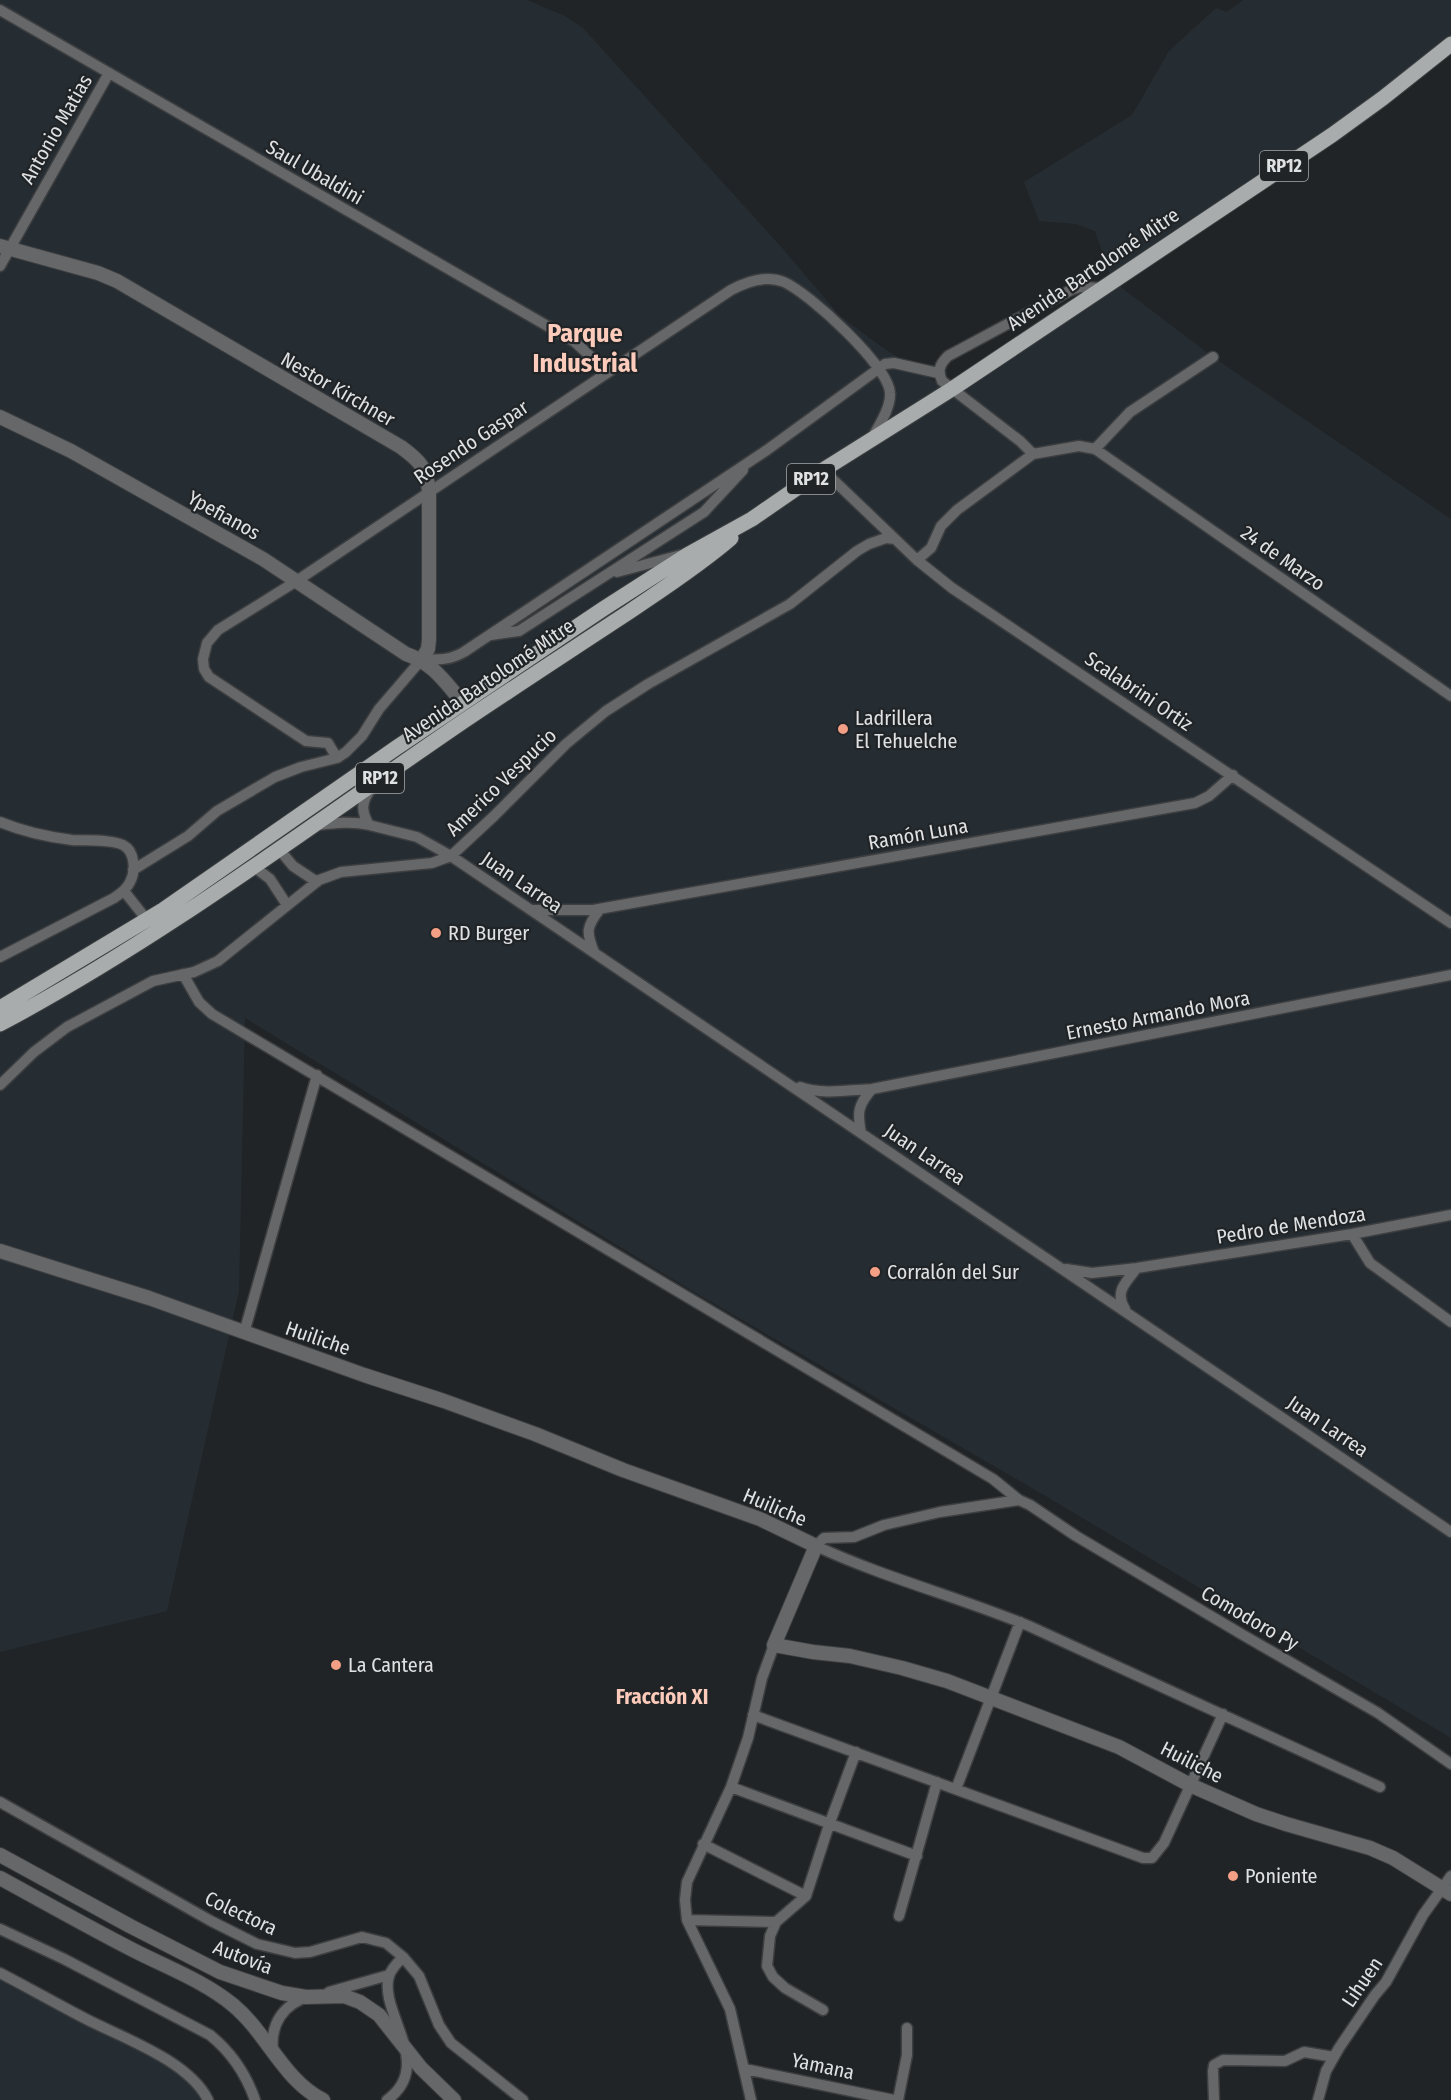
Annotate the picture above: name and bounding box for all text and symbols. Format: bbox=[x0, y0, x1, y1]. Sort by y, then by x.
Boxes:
street label: Antonio Matias bbox=[15, 70, 97, 188]
street label: Saul Ubaldini bbox=[262, 134, 368, 210]
road number: RP12 bbox=[1260, 151, 1308, 181]
street label: Avenida Bartolomé Mitre bbox=[1002, 202, 1184, 336]
district label: Parque Industrial bbox=[533, 318, 638, 379]
street label: Nestor Kirchner bbox=[277, 347, 399, 431]
street label: Rosendo Gaspar bbox=[409, 395, 533, 489]
road number: RP12 bbox=[787, 464, 835, 494]
street label: Ypefianos bbox=[183, 485, 265, 545]
street label: 24 de Marzo bbox=[1236, 520, 1330, 596]
street label: Avenida Bartolomé Mitre bbox=[397, 613, 579, 747]
street label: Scalabrini Ortiz bbox=[1081, 646, 1198, 736]
place label: Ladrillera El Tehuelche bbox=[855, 706, 957, 753]
marker: Ladrillera El Tehuelche bbox=[836, 722, 850, 736]
street label: Americo Vespucio bbox=[441, 723, 561, 841]
road number: RP12 bbox=[356, 763, 404, 793]
street label: Ramón Luna bbox=[866, 813, 970, 855]
street label: Juan Larrea bbox=[477, 846, 567, 918]
place label: RD Burger bbox=[448, 921, 529, 945]
marker: RD Burger bbox=[429, 926, 443, 940]
street label: Ernesto Armando Mora bbox=[1064, 985, 1252, 1045]
street label: Juan Larrea bbox=[880, 1118, 970, 1190]
street label: Pedro de Mendoza bbox=[1215, 1201, 1367, 1249]
place label: Corralón del Sur bbox=[887, 1260, 1019, 1284]
marker: Corralón del Sur bbox=[868, 1265, 882, 1279]
street label: Huiliche bbox=[282, 1316, 354, 1360]
street label: Juan Larrea bbox=[1283, 1390, 1373, 1462]
street label: Huiliche bbox=[740, 1483, 810, 1531]
street label: Comodoro Py bbox=[1197, 1581, 1303, 1656]
place label: La Cantera bbox=[348, 1653, 434, 1677]
marker: La Cantera bbox=[329, 1658, 343, 1672]
district label: Fracción XI bbox=[616, 1684, 708, 1710]
street label: Huiliche bbox=[1157, 1736, 1227, 1788]
place label: Poniente bbox=[1245, 1864, 1318, 1888]
marker: Poniente bbox=[1226, 1869, 1240, 1883]
street label: Colectora bbox=[201, 1886, 281, 1940]
street label: Autovía bbox=[210, 1935, 276, 1979]
street label: Lihuen bbox=[1337, 1952, 1387, 2012]
street label: Yamana bbox=[789, 2048, 857, 2084]

